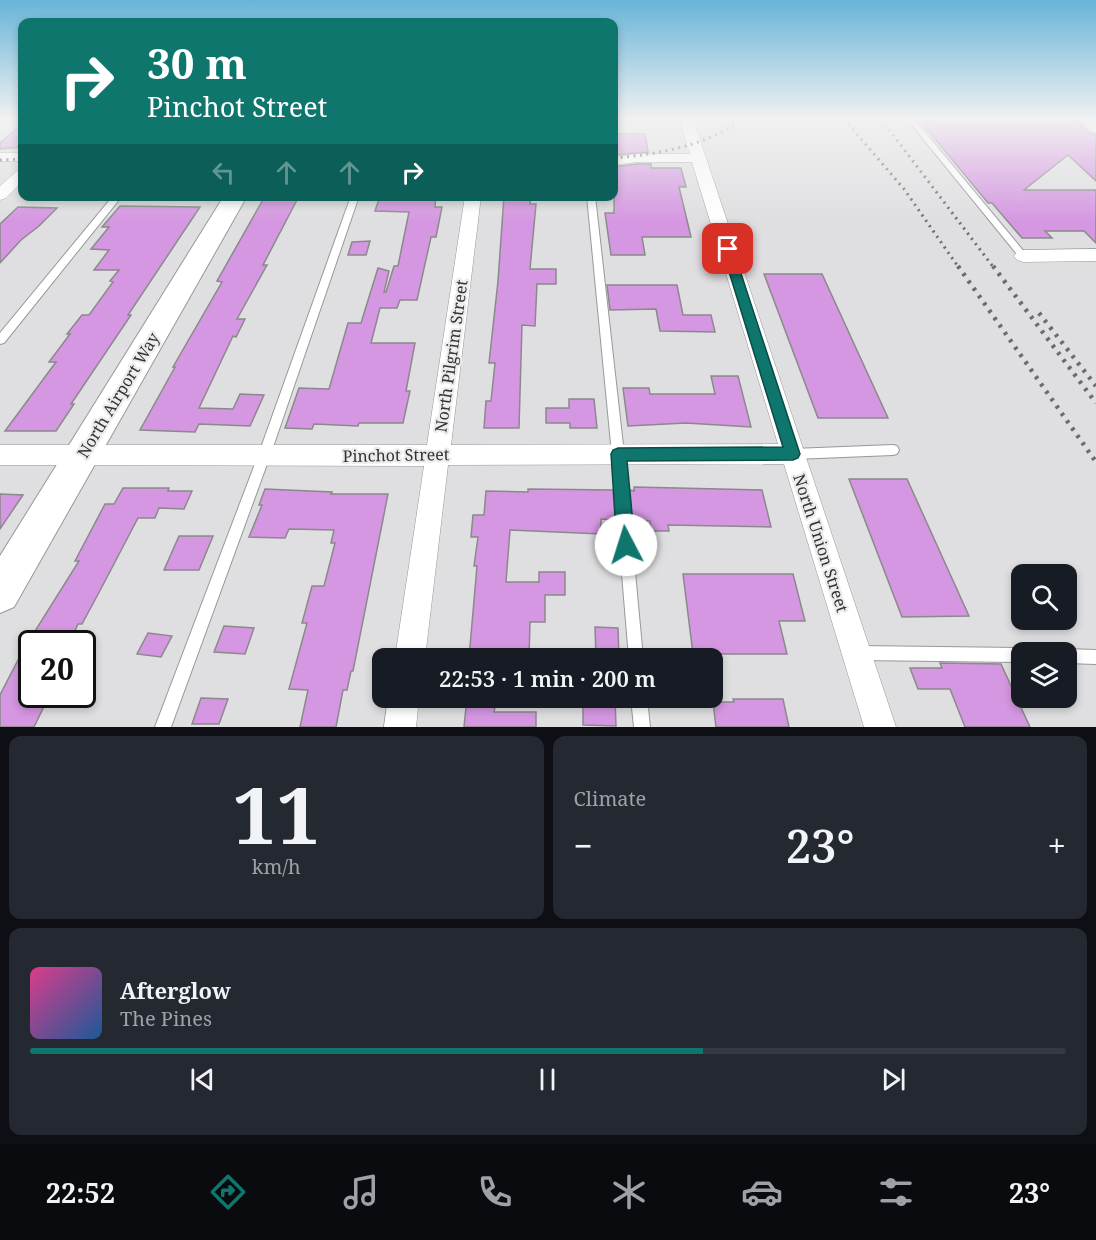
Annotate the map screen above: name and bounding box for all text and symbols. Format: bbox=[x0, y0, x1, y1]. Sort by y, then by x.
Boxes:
text: 30 m bbox=[147, 34, 247, 91]
icon: right bbox=[48, 42, 126, 120]
text: Pinchot Street bbox=[147, 88, 327, 125]
icon: left bbox=[207, 156, 240, 189]
icon: ahead bbox=[270, 156, 303, 189]
icon: ahead bbox=[333, 156, 366, 189]
icon: right bbox=[396, 156, 429, 189]
pin bbox=[702, 223, 753, 274]
icon: arrive bbox=[711, 232, 744, 265]
street label: North Pilgrim Street bbox=[429, 278, 473, 434]
street label: North Airport Way bbox=[72, 327, 165, 462]
street label: Pinchot Street bbox=[342, 443, 450, 467]
street label: North Union Street bbox=[788, 471, 854, 615]
position arrow bbox=[594, 513, 658, 577]
map controls bbox=[1011, 564, 1077, 708]
button: search bbox=[1011, 564, 1077, 630]
speed limit sign: 20 bbox=[18, 630, 96, 708]
button: layers bbox=[1011, 642, 1077, 708]
text: 22:53 · 1 min · 200 m bbox=[439, 663, 656, 693]
text: 11 bbox=[232, 761, 320, 867]
text: Climate bbox=[574, 785, 646, 812]
text: 23° bbox=[786, 815, 854, 876]
text: − bbox=[574, 823, 593, 868]
text: + bbox=[1048, 823, 1066, 868]
text: km/h bbox=[252, 853, 301, 880]
text: Afterglow bbox=[120, 975, 231, 1005]
text: The Pines bbox=[120, 1005, 212, 1032]
icon: previous bbox=[186, 1063, 219, 1096]
icon: pause bbox=[531, 1063, 564, 1096]
icon: next bbox=[877, 1063, 910, 1096]
icon: directions bbox=[207, 1171, 249, 1213]
icon: music bbox=[340, 1171, 382, 1213]
icon: phone bbox=[474, 1171, 516, 1213]
icon: climate bbox=[608, 1171, 650, 1213]
icon: car bbox=[741, 1171, 783, 1213]
icon: filters bbox=[875, 1171, 917, 1213]
text: 22:52 bbox=[46, 1174, 115, 1211]
text: 23° bbox=[1009, 1174, 1050, 1211]

